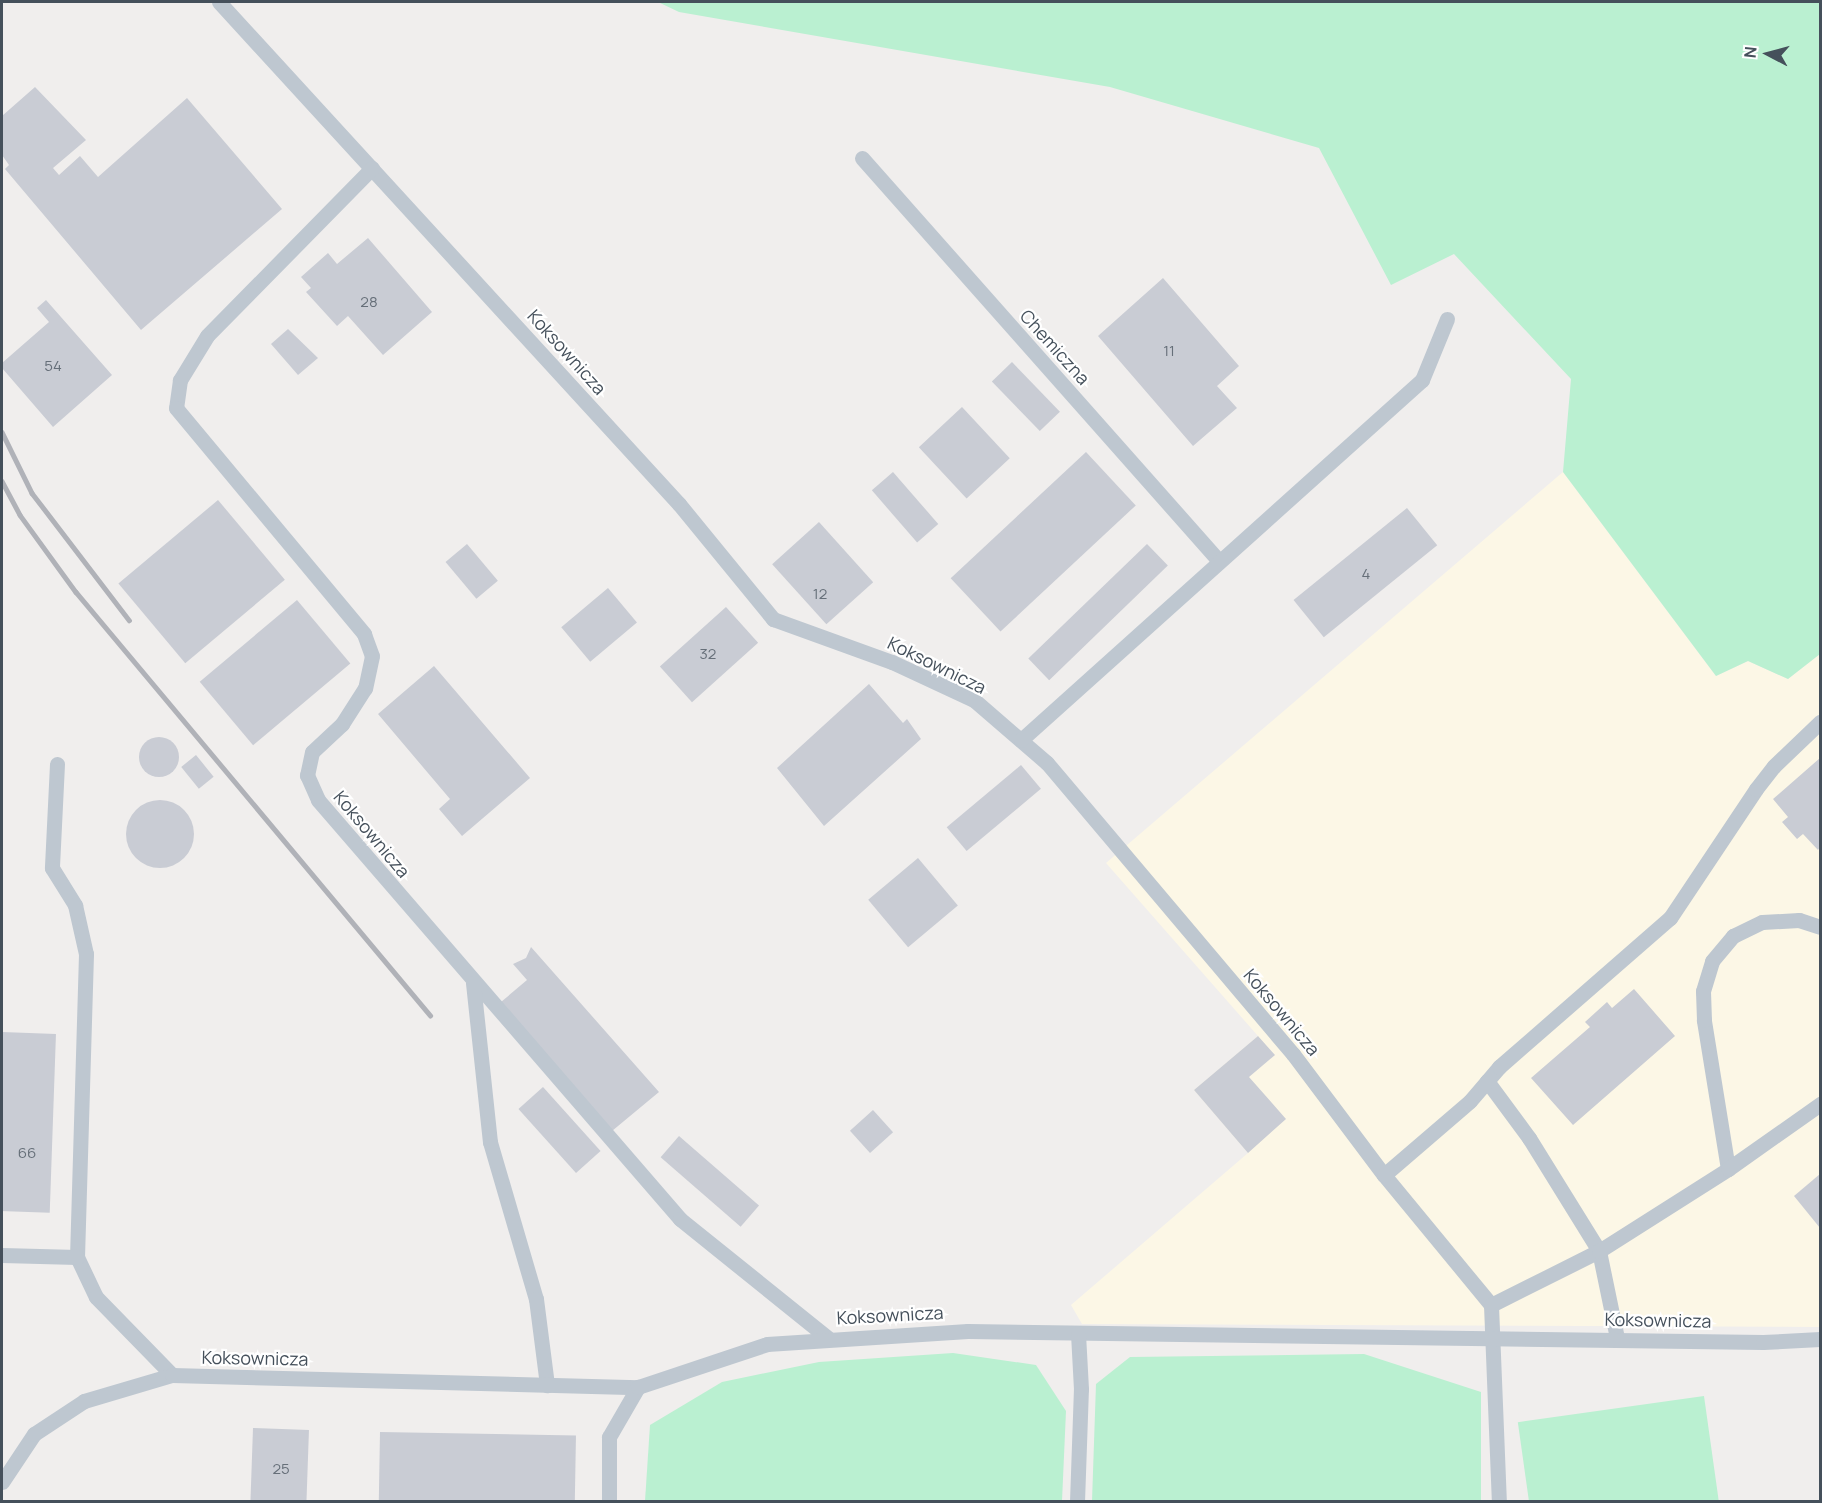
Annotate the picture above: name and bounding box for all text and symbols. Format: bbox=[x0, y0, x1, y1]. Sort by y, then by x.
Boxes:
north arrow bbox=[1738, 24, 1798, 84]
text: N bbox=[1739, 45, 1762, 59]
house number: 28 bbox=[360, 293, 378, 311]
street label: Koksownicza bbox=[523, 305, 611, 399]
street label: Chemiczna bbox=[1016, 305, 1094, 389]
house number: 11 bbox=[1163, 342, 1175, 360]
house number: 54 bbox=[44, 357, 62, 375]
house number: 4 bbox=[1362, 565, 1370, 583]
house number: 12 bbox=[813, 585, 827, 603]
street label: Koksownicza bbox=[884, 632, 990, 698]
house number: 32 bbox=[700, 645, 716, 663]
street label: Koksownicza bbox=[329, 786, 415, 882]
street label: Koksownicza bbox=[1239, 964, 1325, 1060]
house number: 66 bbox=[18, 1144, 36, 1162]
street label: Koksownicza bbox=[836, 1301, 944, 1329]
street label: Koksownicza bbox=[1604, 1308, 1712, 1332]
street label: Koksownicza bbox=[201, 1346, 309, 1370]
house number: 25 bbox=[272, 1460, 290, 1478]

